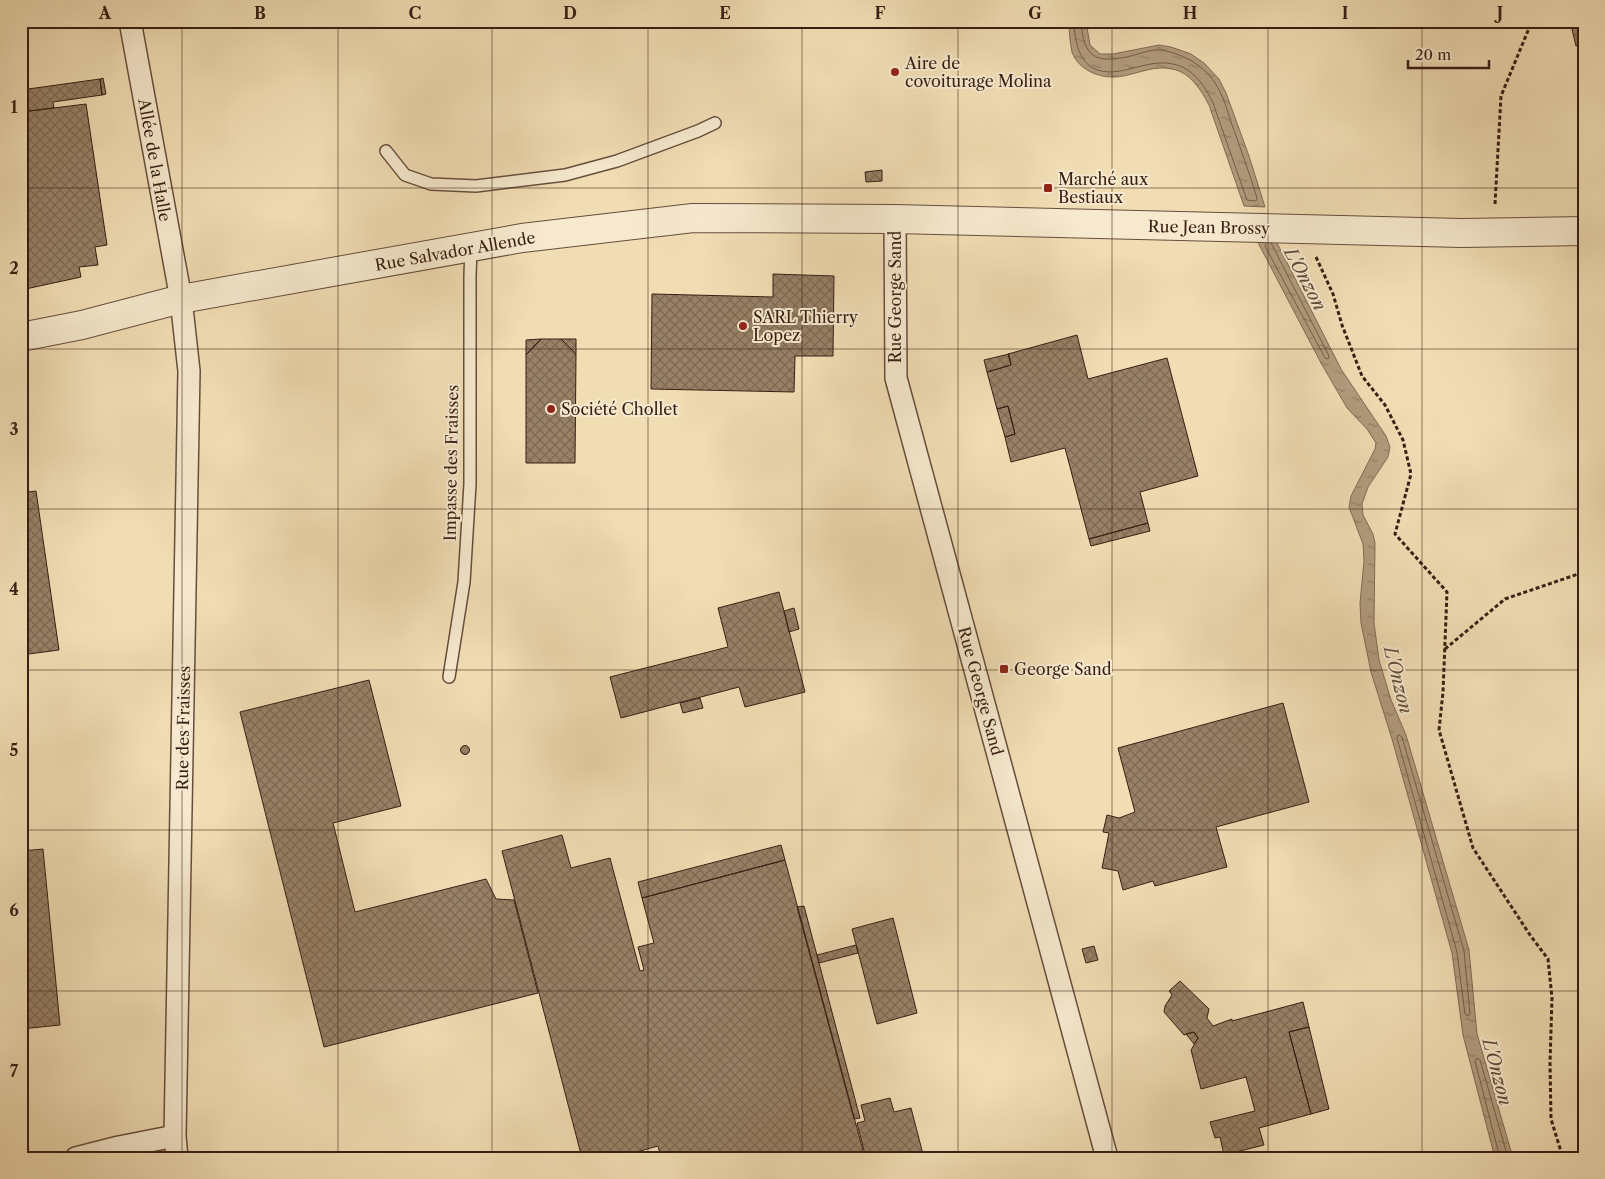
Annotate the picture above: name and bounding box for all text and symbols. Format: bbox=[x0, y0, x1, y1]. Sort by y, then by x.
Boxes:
text: A bbox=[98, 3, 112, 23]
text: B bbox=[254, 3, 266, 23]
text: C bbox=[409, 3, 421, 23]
text: D bbox=[563, 3, 577, 23]
text: E bbox=[719, 3, 731, 23]
text: F bbox=[875, 3, 886, 23]
text: G bbox=[1028, 3, 1042, 23]
text: H bbox=[1183, 3, 1197, 23]
text: I bbox=[1342, 3, 1349, 23]
text: J bbox=[1494, 3, 1503, 23]
scale bar bbox=[1408, 38, 1489, 70]
text: 20 m bbox=[1415, 45, 1451, 64]
place label: Aire de covoiturage Molina bbox=[904, 53, 1052, 91]
marker: Aire de covoiturage Molina bbox=[889, 66, 901, 78]
street label: Allée de la Halle bbox=[134, 96, 176, 223]
text: 1 bbox=[10, 97, 18, 117]
place label: Marché aux Bestiaux bbox=[1058, 169, 1149, 207]
marker: Marché aux Bestiaux bbox=[1042, 182, 1054, 194]
street label: Rue Jean Brossy bbox=[1148, 216, 1271, 238]
street label: Rue Salvador Allende bbox=[373, 227, 537, 275]
street label: Rue George Sand bbox=[885, 231, 905, 363]
water label: L'Onzon bbox=[1278, 242, 1331, 315]
text: 2 bbox=[9, 258, 19, 278]
place label: SARL Thierry Lopez bbox=[753, 307, 859, 345]
marker: SARL Thierry Lopez bbox=[737, 320, 749, 332]
street label: Impasse des Fraisses bbox=[440, 385, 462, 541]
place label: Société Chollet bbox=[561, 399, 678, 419]
marker: Société Chollet bbox=[545, 403, 557, 415]
text: 3 bbox=[9, 419, 19, 439]
text: 4 bbox=[9, 579, 19, 599]
street label: Rue George Sand bbox=[954, 624, 1008, 758]
water label: L'Onzon bbox=[1379, 642, 1417, 716]
place label: George Sand bbox=[1014, 659, 1112, 679]
marker: George Sand bbox=[998, 663, 1010, 675]
street label: Rue des Fraisses bbox=[172, 665, 194, 791]
text: 5 bbox=[10, 740, 19, 760]
text: 6 bbox=[9, 900, 19, 920]
water label: L'Onzon bbox=[1477, 1034, 1517, 1108]
text: 7 bbox=[10, 1061, 19, 1081]

